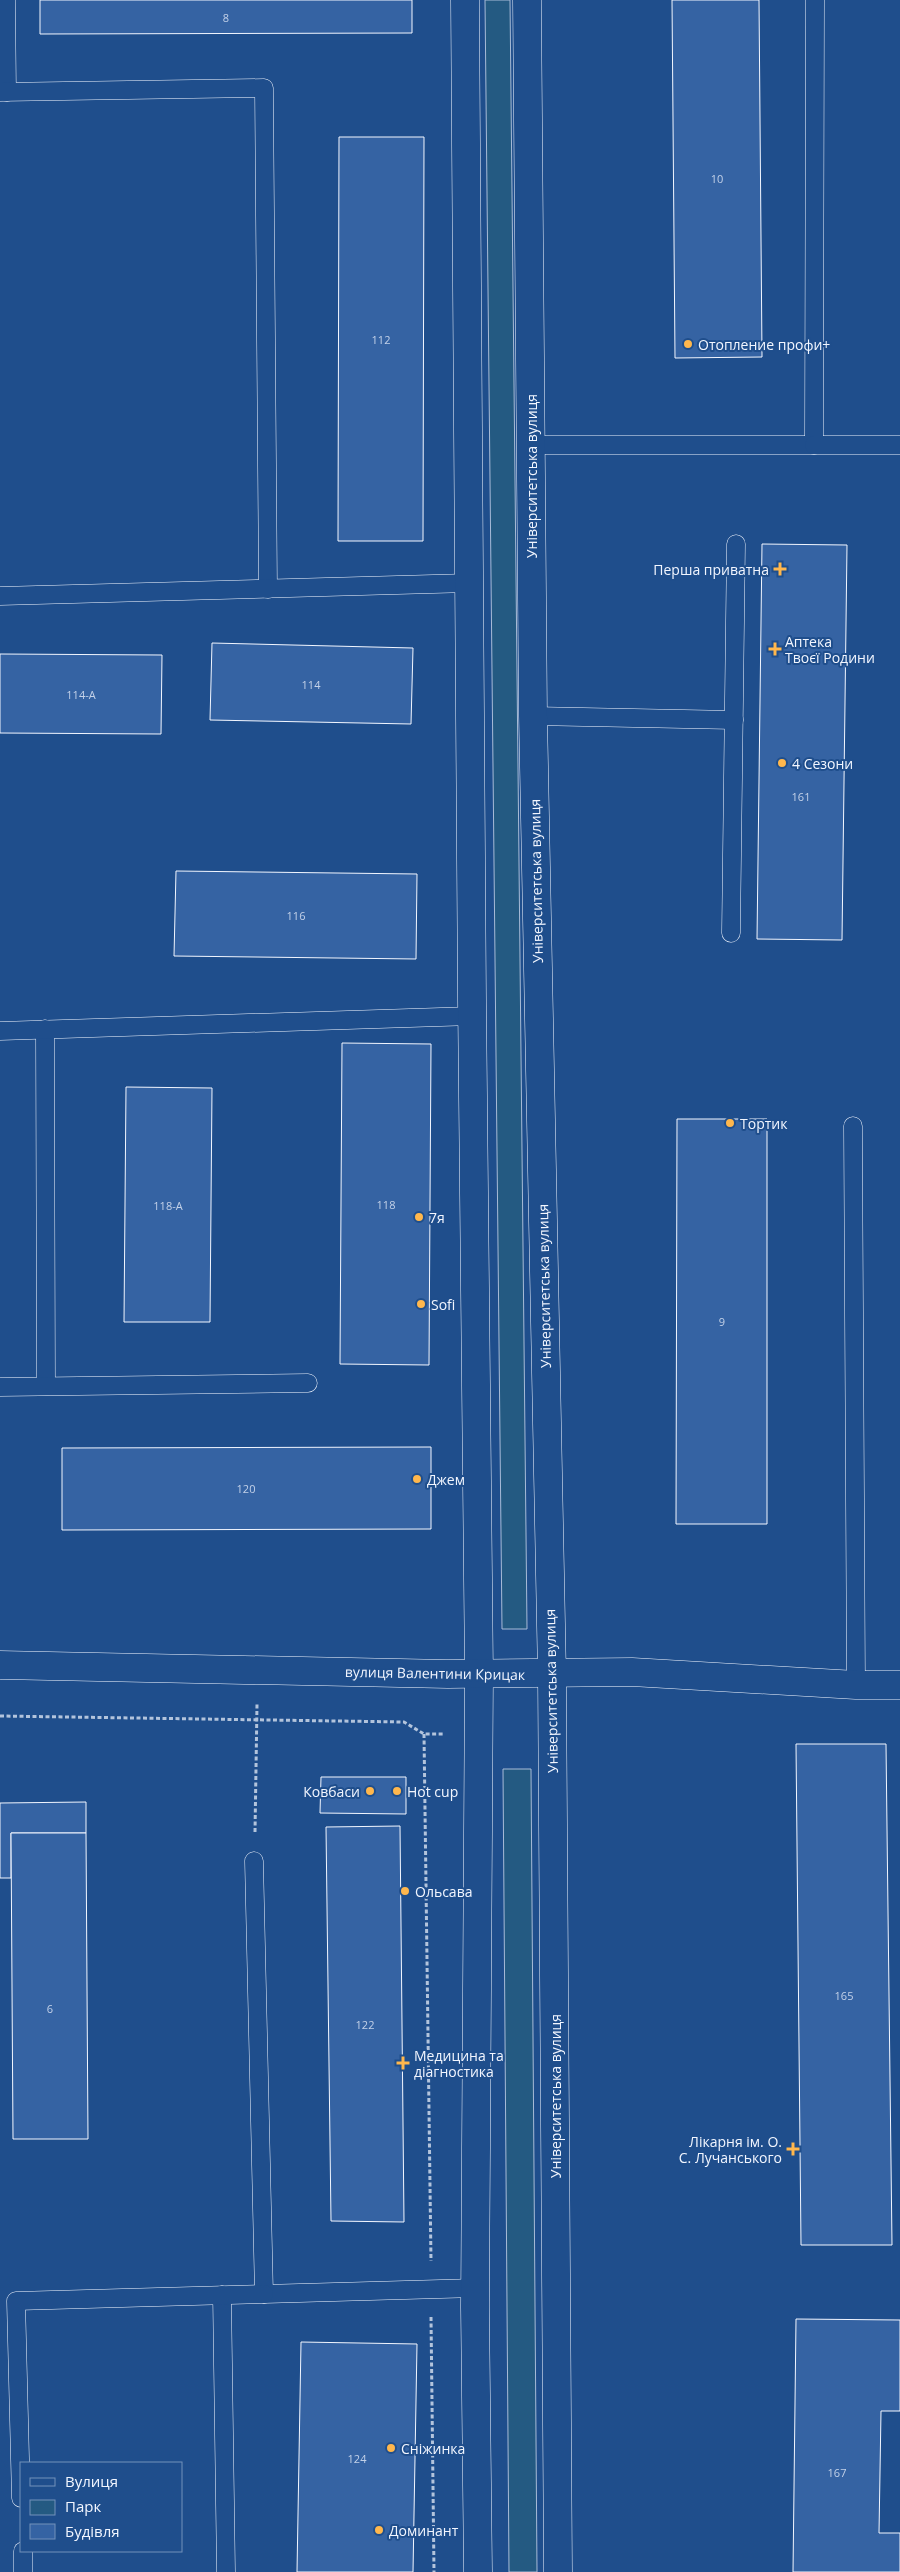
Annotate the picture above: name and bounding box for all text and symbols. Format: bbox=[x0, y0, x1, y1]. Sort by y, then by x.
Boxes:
house number: 8 bbox=[223, 10, 229, 25]
house number: 10 bbox=[711, 171, 723, 186]
house number: 112 bbox=[372, 332, 390, 347]
place label: Отопление профи+ bbox=[698, 335, 830, 354]
marker: Отопление профи+ bbox=[682, 338, 694, 350]
street label: Університетська вулиця bbox=[522, 394, 541, 558]
place label: Перша приватна bbox=[653, 560, 769, 579]
marker: Перша приватна bbox=[773, 562, 787, 576]
place label: Аптека Твоєї Родини bbox=[785, 632, 875, 667]
marker: Аптека Твоєї Родини bbox=[769, 643, 781, 655]
house number: 114 bbox=[302, 677, 321, 692]
house number: 114-А bbox=[66, 687, 96, 702]
place label: 4 Сезони bbox=[792, 754, 853, 773]
marker: 4 Сезони bbox=[776, 757, 788, 769]
house number: 161 bbox=[792, 789, 810, 804]
street label: Університетська вулиця bbox=[525, 799, 547, 963]
house number: 116 bbox=[287, 908, 305, 923]
place label: Тортик bbox=[740, 1114, 788, 1133]
marker: Тортик bbox=[724, 1117, 736, 1129]
house number: 118 bbox=[377, 1197, 395, 1212]
house number: 118-А bbox=[153, 1198, 183, 1213]
street label: Університетська вулиця bbox=[533, 1204, 555, 1368]
place label: 7я bbox=[429, 1208, 445, 1227]
marker: 7я bbox=[413, 1211, 425, 1223]
place label: Sofi bbox=[431, 1295, 455, 1314]
marker: Sofi bbox=[415, 1298, 427, 1310]
house number: 9 bbox=[719, 1314, 725, 1329]
place label: Джем bbox=[427, 1470, 465, 1489]
marker: Джем bbox=[411, 1473, 423, 1485]
house number: 120 bbox=[237, 1481, 255, 1496]
street label: Університетська вулиця bbox=[540, 1609, 562, 1773]
street label: вулиця Валентини Крицак bbox=[345, 1662, 526, 1684]
place label: Ковбаси bbox=[303, 1782, 360, 1801]
place label: Hot cup bbox=[407, 1782, 458, 1801]
marker: Ковбаси bbox=[364, 1785, 376, 1797]
marker: Hot cup bbox=[391, 1785, 403, 1797]
place label: Ольсава bbox=[415, 1882, 472, 1901]
marker: Ольсава bbox=[399, 1885, 411, 1897]
house number: 165 bbox=[835, 1988, 853, 2003]
house number: 6 bbox=[47, 2001, 53, 2016]
street label: Університетська вулиця bbox=[546, 2014, 565, 2178]
house number: 122 bbox=[356, 2017, 374, 2032]
place label: Медицина та діагностика bbox=[414, 2046, 504, 2081]
marker: Медицина та діагностика bbox=[396, 2056, 410, 2070]
place label: Лікарня ім. О. С. Лучанського bbox=[679, 2132, 782, 2167]
marker: Лікарня ім. О. С. Лучанського bbox=[786, 2142, 800, 2156]
place label: Сніжинка bbox=[401, 2439, 465, 2458]
marker: Сніжинка bbox=[385, 2442, 397, 2454]
house number: 124 bbox=[348, 2451, 367, 2466]
legend bbox=[20, 2462, 182, 2552]
house number: 167 bbox=[828, 2465, 846, 2480]
text: Вулиця bbox=[65, 2471, 118, 2491]
text: Парк bbox=[65, 2496, 101, 2516]
text: Будівля bbox=[65, 2521, 120, 2541]
place label: Доминант bbox=[389, 2521, 459, 2540]
marker: Доминант bbox=[373, 2524, 385, 2536]

